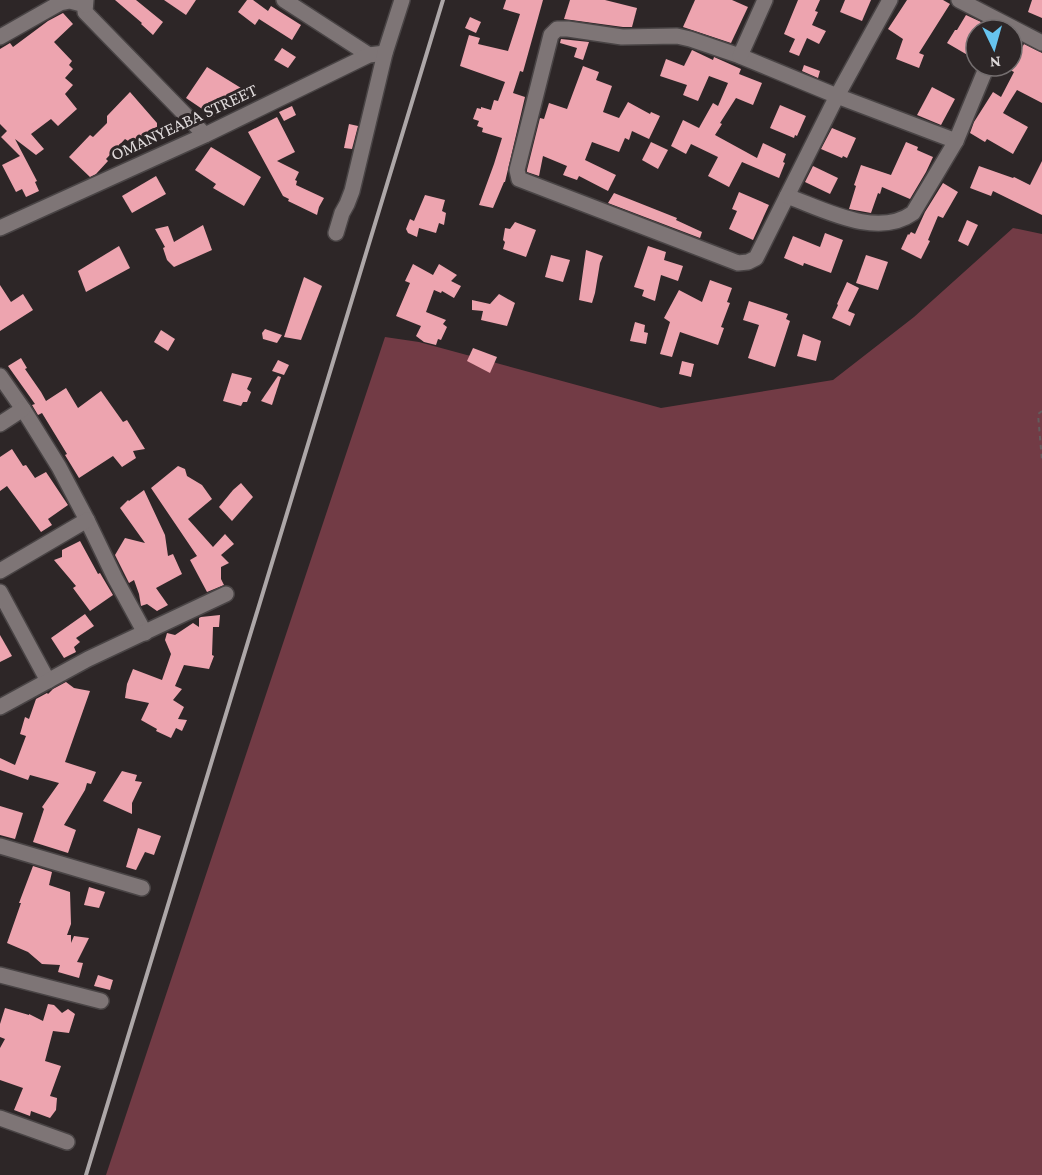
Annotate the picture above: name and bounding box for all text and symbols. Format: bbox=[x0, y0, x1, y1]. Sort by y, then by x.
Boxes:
north arrow bbox=[964, 18, 1024, 78]
text: N bbox=[989, 54, 1001, 71]
street label: OMANYEABA STREET bbox=[108, 79, 261, 165]

